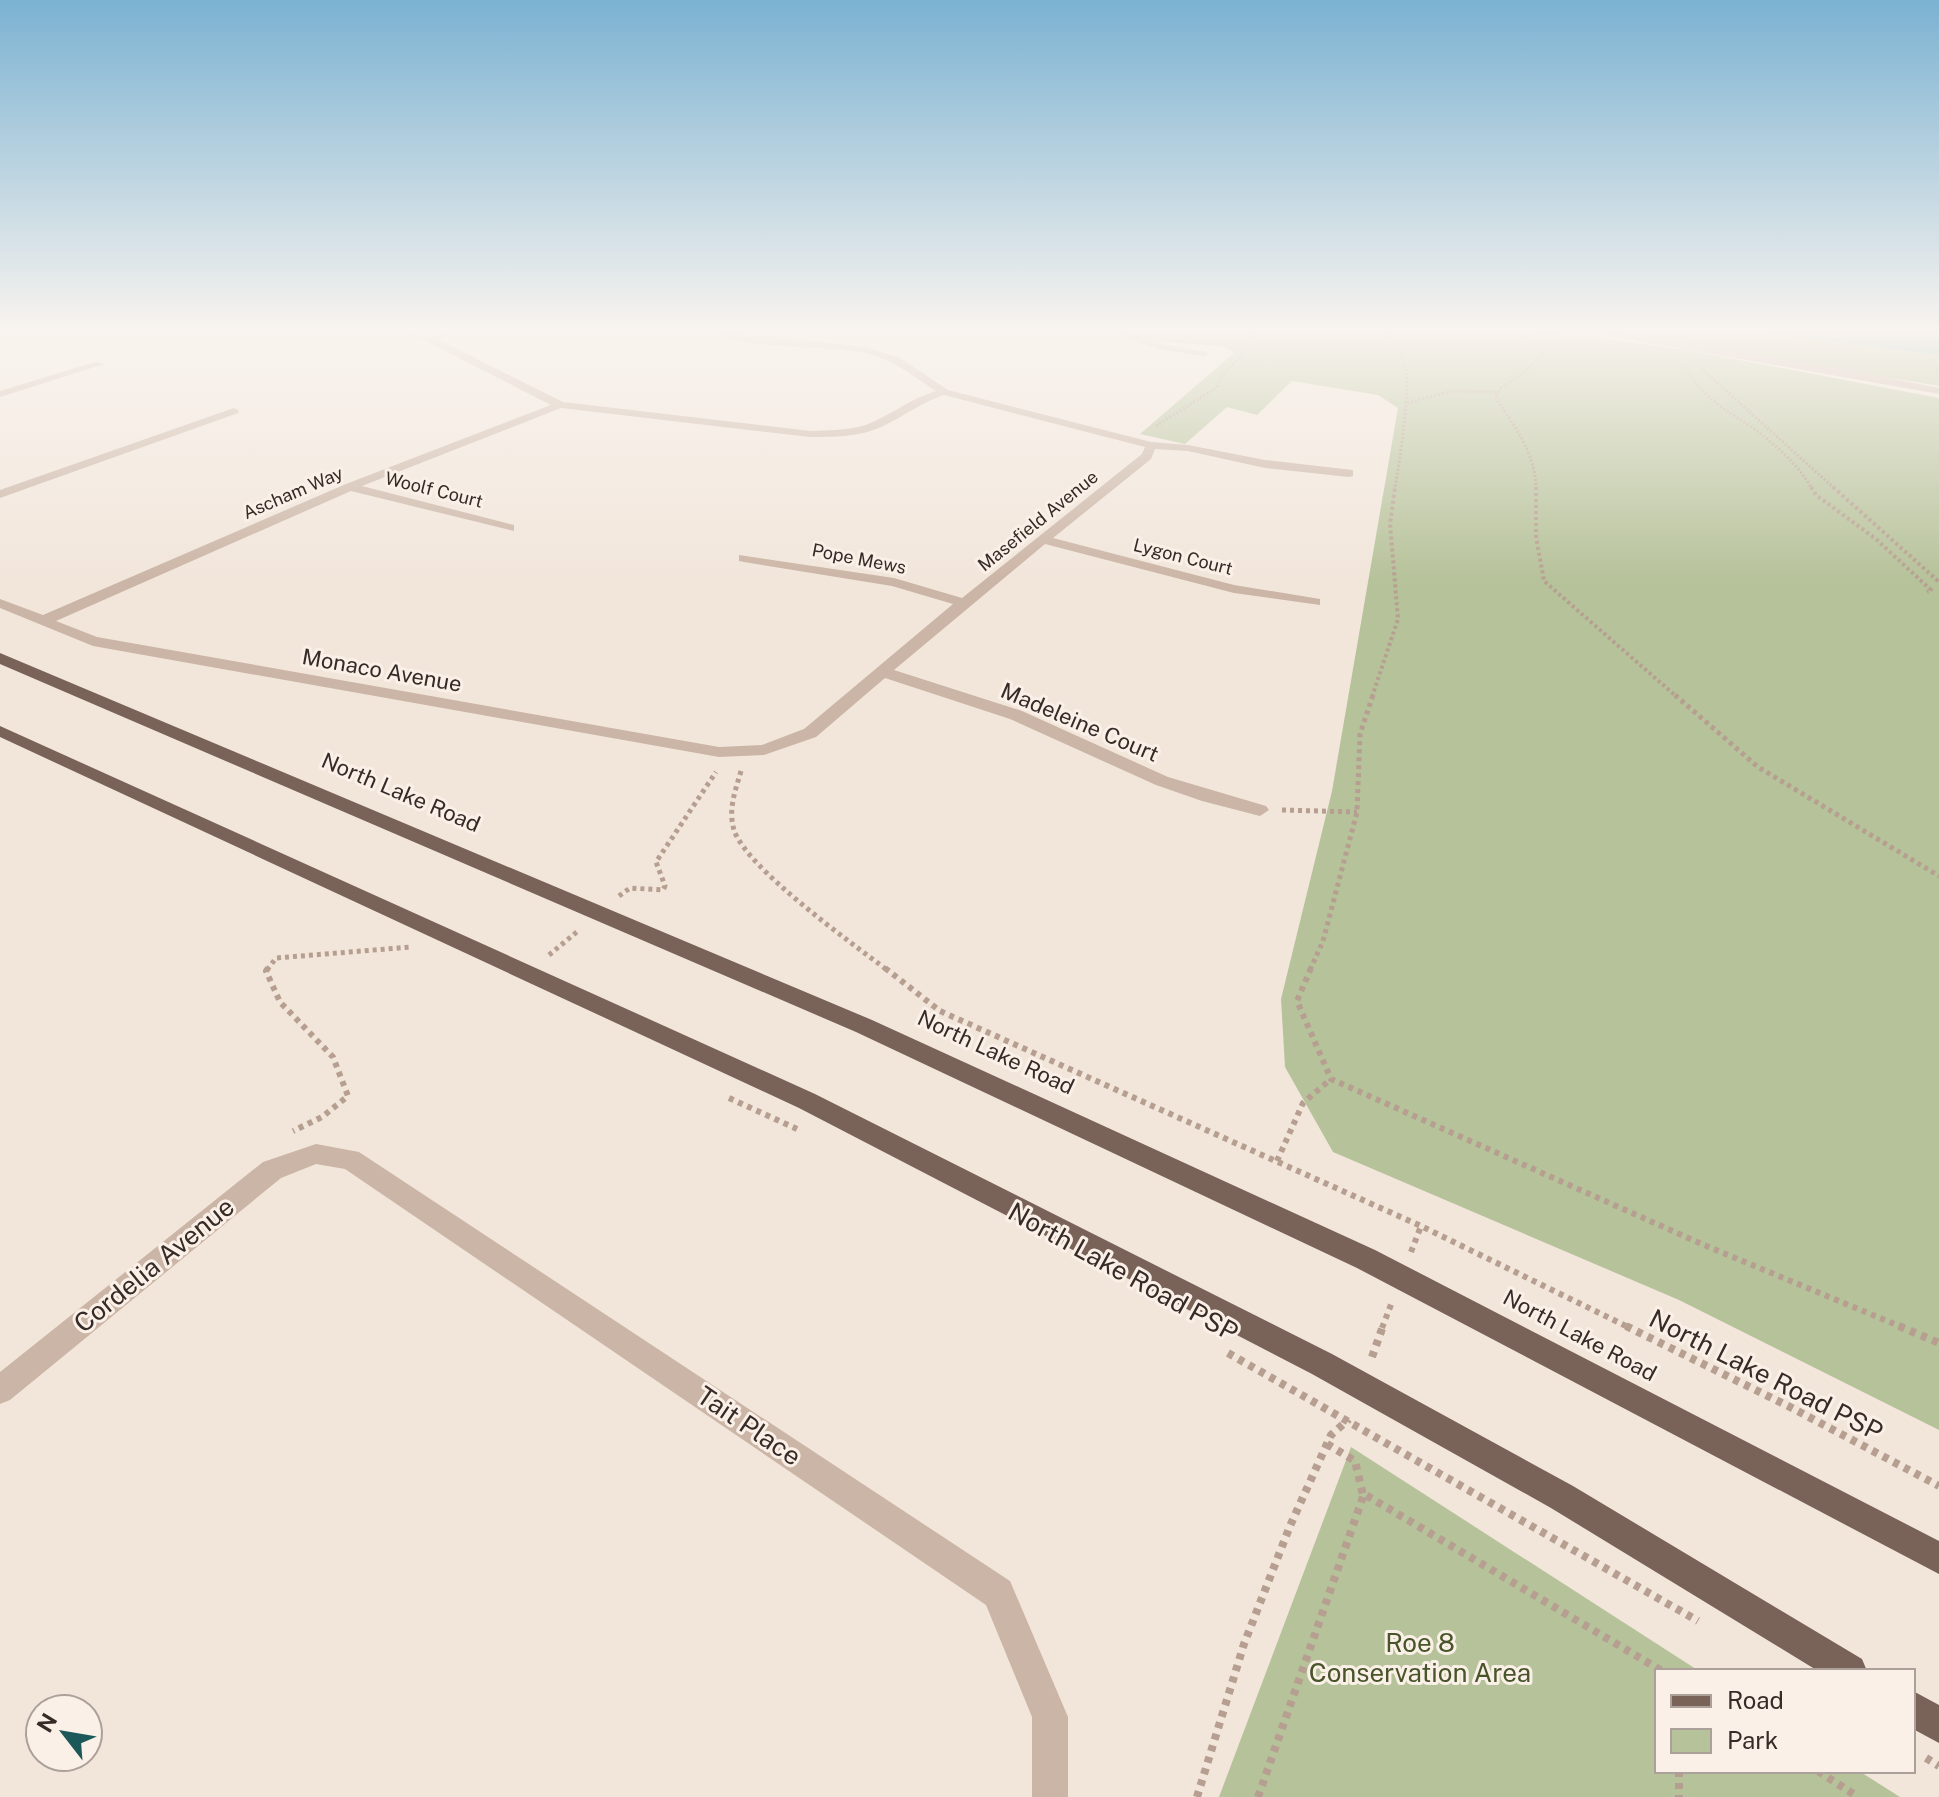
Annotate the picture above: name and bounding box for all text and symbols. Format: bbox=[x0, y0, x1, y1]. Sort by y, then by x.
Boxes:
street label: Ascham Way bbox=[240, 462, 346, 523]
street label: Masefield Avenue bbox=[973, 466, 1102, 575]
street label: Woolf Court bbox=[383, 467, 485, 512]
street label: Lygon Court bbox=[1131, 534, 1235, 579]
street label: Pope Mews bbox=[810, 539, 908, 578]
street label: Monaco Avenue bbox=[300, 643, 464, 697]
street label: Madeleine Court bbox=[997, 677, 1163, 767]
street label: North Lake Road bbox=[318, 747, 484, 837]
street label: North Lake Road bbox=[914, 1004, 1078, 1100]
street label: Cordelia Avenue bbox=[67, 1191, 240, 1339]
street label: North Lake Road PSP bbox=[1003, 1196, 1243, 1348]
street label: North Lake Road bbox=[1499, 1284, 1661, 1386]
street label: North Lake Road PSP bbox=[1644, 1302, 1888, 1447]
street label: Tait Place bbox=[691, 1380, 807, 1472]
park label: Roe 8 Conservation Area bbox=[1309, 1627, 1531, 1688]
legend bbox=[1655, 1669, 1915, 1773]
text: Road bbox=[1727, 1686, 1784, 1714]
north arrow bbox=[24, 1693, 104, 1773]
text: N bbox=[31, 1709, 62, 1737]
text: Park bbox=[1727, 1726, 1778, 1754]

